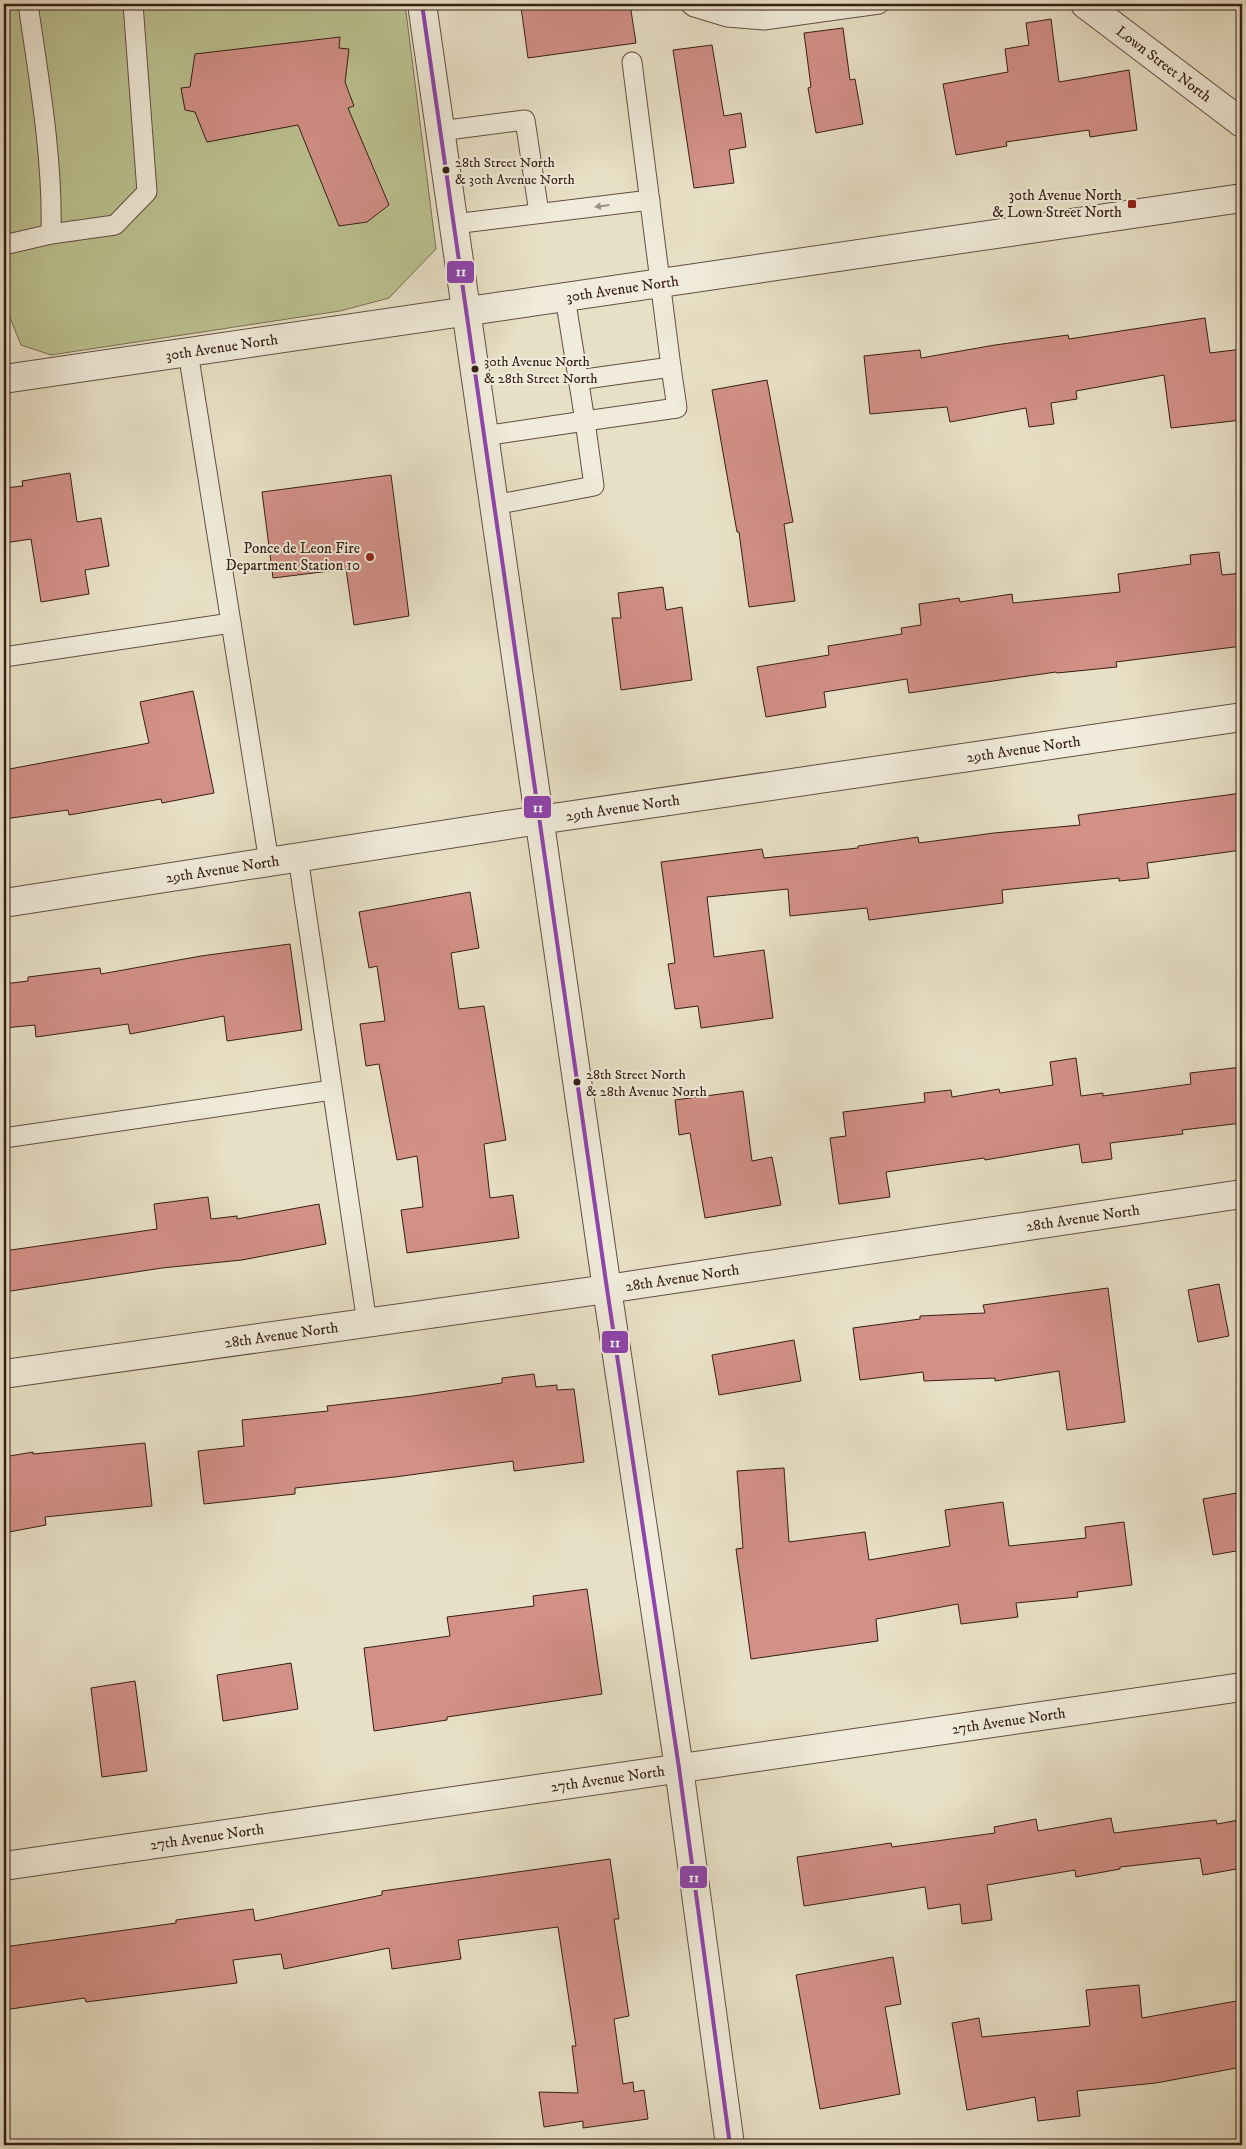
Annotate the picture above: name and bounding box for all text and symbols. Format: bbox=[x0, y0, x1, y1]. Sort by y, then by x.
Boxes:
street label: Lown Street North bbox=[1112, 22, 1215, 107]
place label: 28th Street North & 30th Avenue North bbox=[455, 154, 575, 189]
marker: 28th Street North & 30th Avenue North bbox=[441, 165, 451, 175]
place label: 30th Avenue North & Lown Street North bbox=[992, 186, 1122, 222]
marker: 30th Avenue North & Lown Street North bbox=[1126, 198, 1138, 210]
one-way arrow bbox=[594, 202, 610, 210]
line badge: 11 bbox=[446, 260, 475, 284]
text: 11 bbox=[456, 263, 466, 281]
street label: 30th Avenue North bbox=[565, 271, 680, 307]
street label: 30th Avenue North bbox=[164, 330, 279, 365]
place label: 30th Avenue North & 28th Street North bbox=[484, 353, 598, 388]
marker: 30th Avenue North & 28th Street North bbox=[470, 364, 480, 374]
place label: Ponce de Leon Fire Department Station 10 bbox=[226, 539, 360, 575]
marker: Ponce de Leon Fire Department Station 10 bbox=[364, 551, 376, 563]
street label: 29th Avenue North bbox=[965, 732, 1082, 767]
street label: 29th Avenue North bbox=[565, 790, 681, 826]
line badge: 11 bbox=[523, 795, 552, 819]
text: 11 bbox=[533, 799, 543, 817]
street label: 29th Avenue North bbox=[164, 851, 281, 888]
place label: 28th Street North & 28th Avenue North bbox=[586, 1066, 708, 1101]
marker: 28th Street North & 28th Avenue North bbox=[572, 1077, 582, 1087]
street label: 28th Avenue North bbox=[1025, 1200, 1141, 1236]
street label: 28th Avenue North bbox=[624, 1260, 741, 1296]
street label: 28th Avenue North bbox=[223, 1318, 340, 1353]
line badge: 11 bbox=[601, 1330, 629, 1354]
text: 11 bbox=[610, 1334, 620, 1352]
street label: 27th Avenue North bbox=[950, 1704, 1067, 1739]
street label: 27th Avenue North bbox=[550, 1762, 666, 1797]
street label: 27th Avenue North bbox=[149, 1820, 265, 1855]
line badge: 11 bbox=[679, 1865, 708, 1889]
text: 11 bbox=[689, 1869, 699, 1887]

